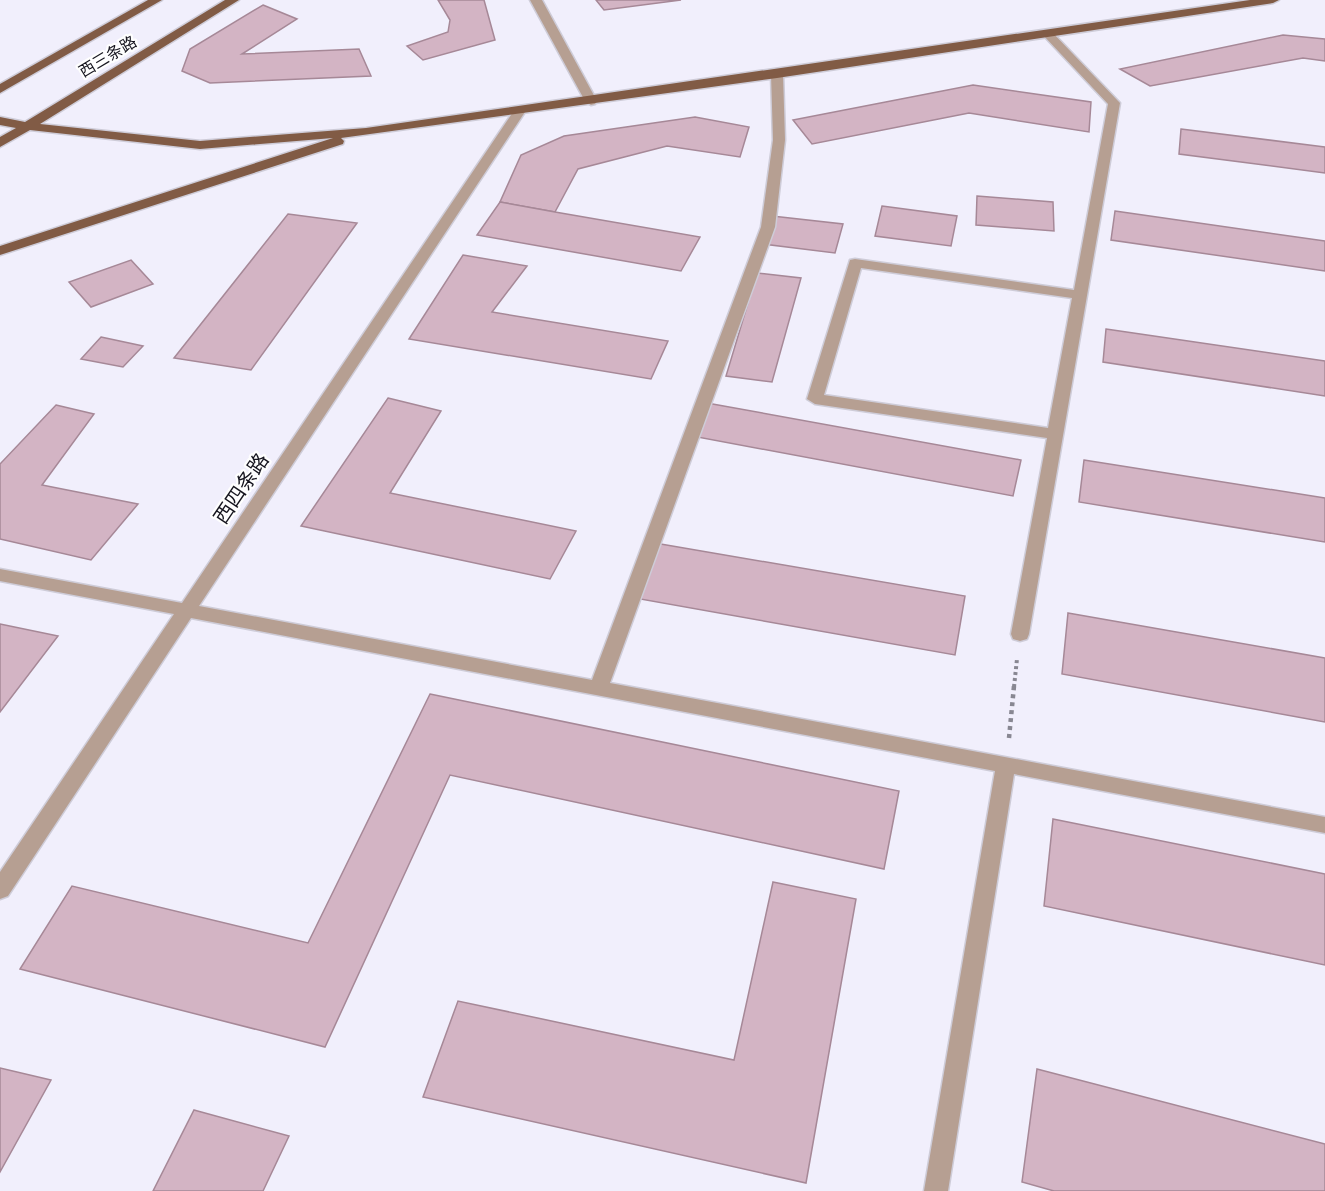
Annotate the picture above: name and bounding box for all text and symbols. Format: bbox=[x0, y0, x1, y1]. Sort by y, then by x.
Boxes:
street label: 西三条路 bbox=[75, 31, 141, 83]
street label: 西四条路 bbox=[208, 448, 276, 530]

